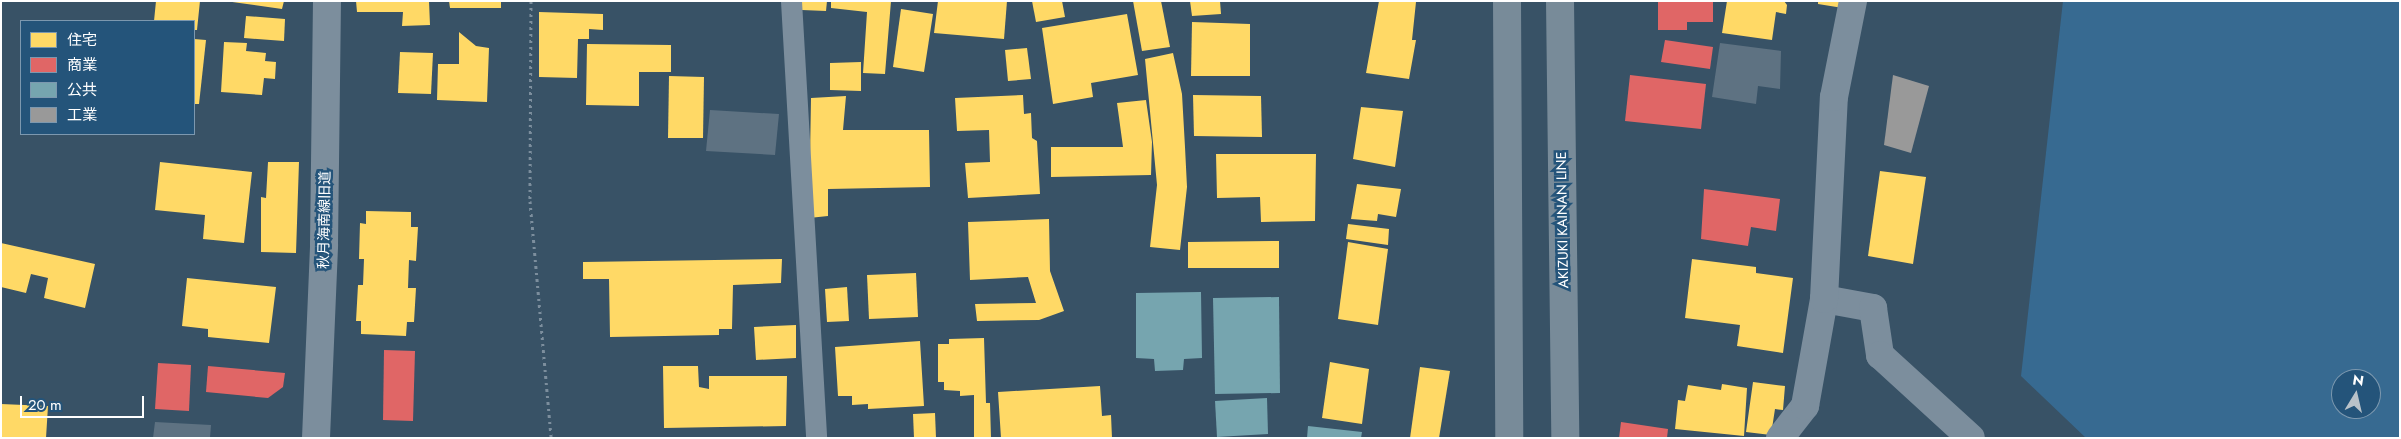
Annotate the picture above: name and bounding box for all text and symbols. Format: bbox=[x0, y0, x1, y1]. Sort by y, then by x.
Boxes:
legend bbox=[20, 20, 195, 135]
text: 住宅 bbox=[67, 29, 97, 51]
text: 商業 bbox=[67, 54, 97, 76]
text: 公共 bbox=[67, 79, 97, 101]
text: 工業 bbox=[67, 104, 97, 126]
street label: AKIZUKI KAINAN LINE bbox=[1552, 152, 1572, 288]
street label: 秋月海南線旧道 bbox=[315, 171, 333, 269]
north arrow bbox=[2331, 369, 2381, 419]
text: N bbox=[2351, 369, 2365, 391]
scale bar bbox=[22, 386, 146, 418]
text: 20 m bbox=[28, 394, 62, 416]

